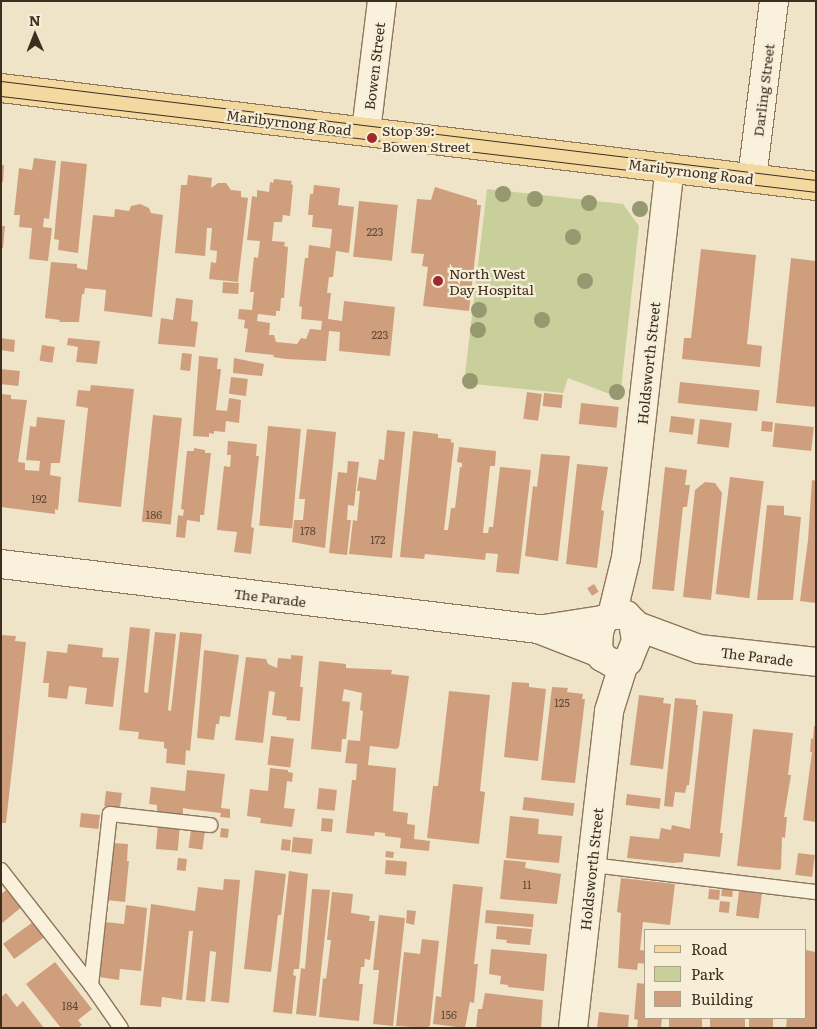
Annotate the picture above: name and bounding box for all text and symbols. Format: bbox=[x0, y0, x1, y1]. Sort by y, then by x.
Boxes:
north arrow bbox=[10, 10, 60, 60]
text: N bbox=[29, 10, 41, 30]
street label: Bowen Street bbox=[360, 21, 388, 111]
street label: Darling Street bbox=[749, 42, 777, 138]
street label: Maribyrnong Road bbox=[225, 106, 353, 138]
place label: Stop 39: Bowen Street bbox=[382, 122, 470, 154]
marker: Stop 39: Bowen Street bbox=[366, 132, 378, 144]
street label: Maribyrnong Road bbox=[627, 155, 755, 187]
house number: 223 bbox=[366, 224, 384, 238]
place label: North West Day Hospital bbox=[449, 265, 534, 298]
marker: North West Day Hospital bbox=[431, 274, 445, 288]
street label: Holdsworth Street bbox=[633, 301, 663, 425]
house number: 223 bbox=[371, 327, 389, 341]
house number: 192 bbox=[31, 491, 47, 505]
house number: 186 bbox=[146, 507, 162, 521]
house number: 178 bbox=[300, 523, 316, 537]
house number: 172 bbox=[370, 532, 386, 546]
street label: The Parade bbox=[233, 584, 307, 610]
street label: The Parade bbox=[720, 643, 794, 669]
house number: 125 bbox=[554, 695, 570, 709]
street label: Holdsworth Street bbox=[576, 807, 606, 931]
house number: 11 bbox=[523, 877, 531, 891]
legend bbox=[644, 929, 807, 1019]
text: Road bbox=[691, 937, 727, 960]
text: Park bbox=[691, 962, 724, 985]
text: Building bbox=[691, 987, 753, 1010]
house number: 184 bbox=[62, 998, 78, 1012]
house number: 156 bbox=[441, 1007, 457, 1021]

